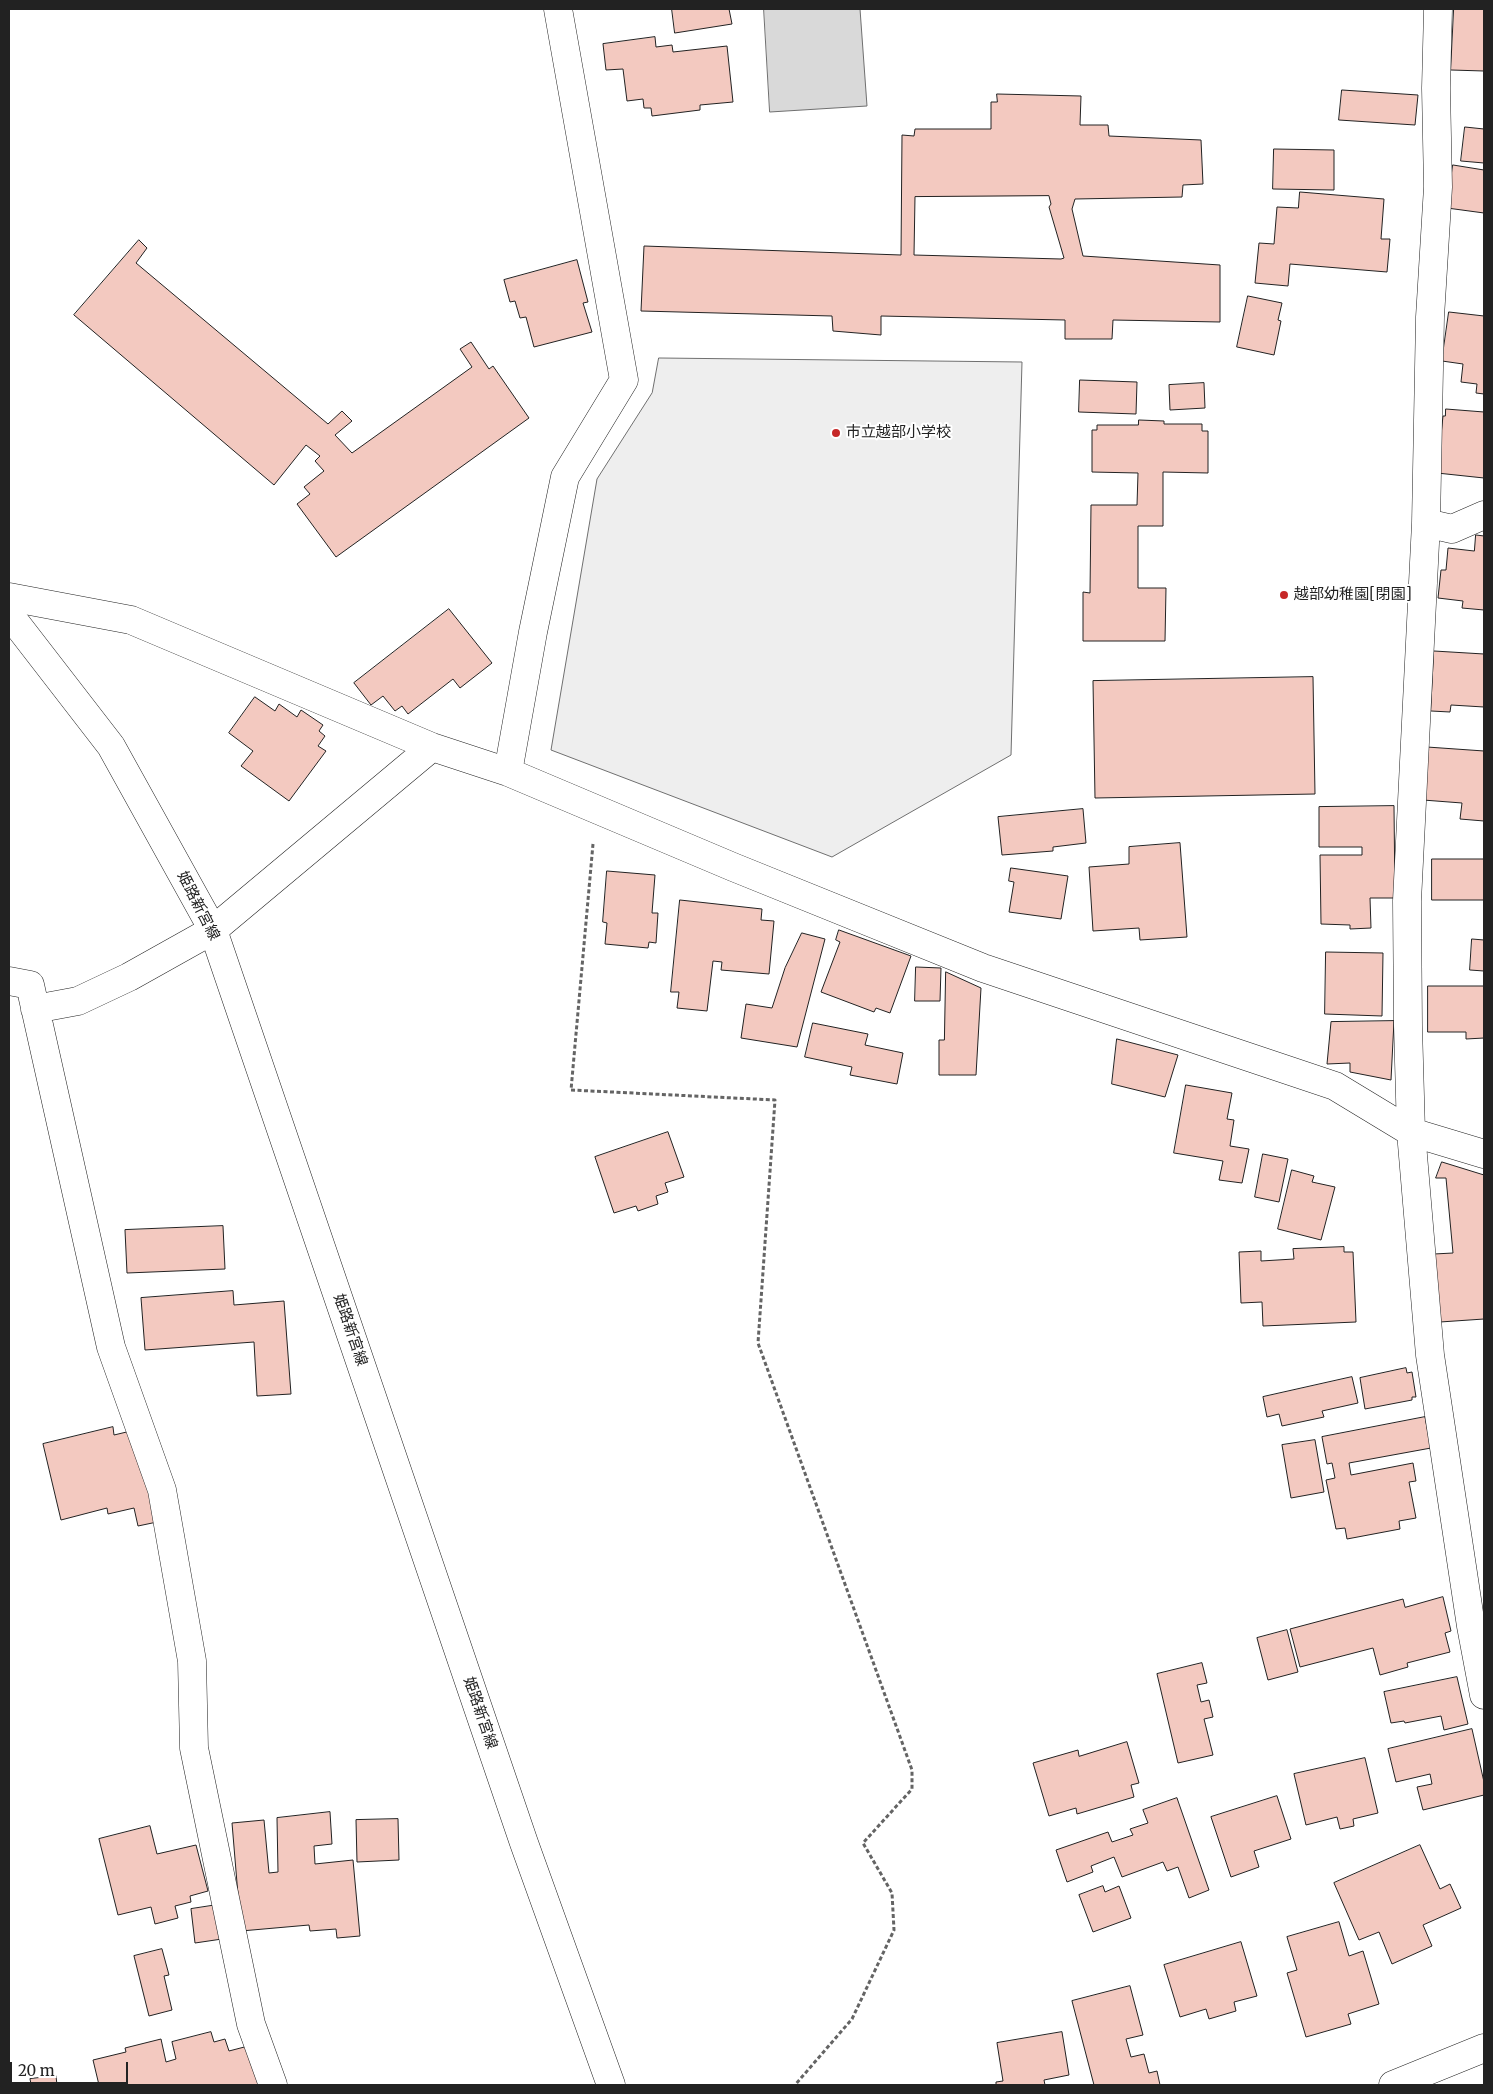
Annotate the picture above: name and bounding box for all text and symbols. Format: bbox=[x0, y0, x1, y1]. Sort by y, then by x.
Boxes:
place label: 市立越部小学校 bbox=[846, 424, 951, 442]
marker: 市立越部小学校 bbox=[830, 427, 842, 439]
place label: 越部幼稚園[閉園] bbox=[1294, 586, 1412, 604]
marker: 越部幼稚園[閉園] bbox=[1278, 589, 1290, 601]
street label: 姫路新宮線 bbox=[173, 869, 223, 943]
street label: 姫路新宮線 bbox=[329, 1292, 371, 1368]
street label: 姫路新宮線 bbox=[459, 1675, 501, 1751]
scale bar bbox=[12, 2052, 130, 2084]
text: 20 m bbox=[18, 2061, 55, 2080]

